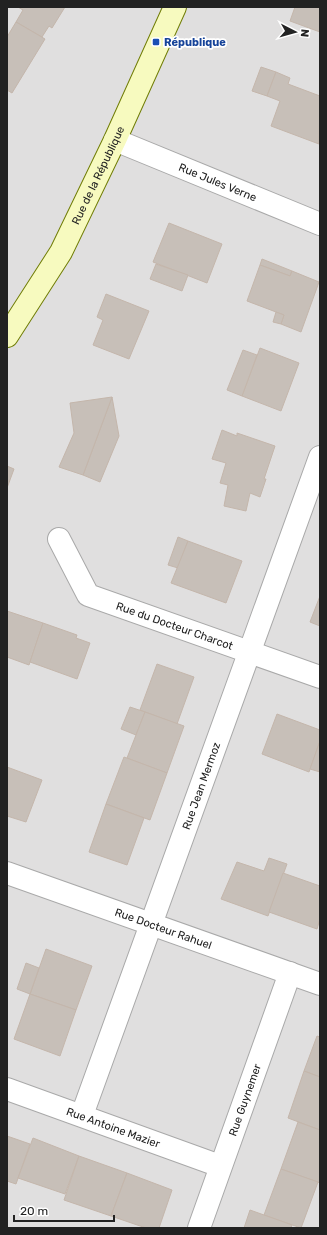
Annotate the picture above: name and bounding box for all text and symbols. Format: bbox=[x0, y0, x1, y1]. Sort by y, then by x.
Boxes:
north arrow bbox=[275, 12, 315, 52]
text: N bbox=[298, 28, 311, 38]
place label: République bbox=[164, 36, 226, 49]
marker: République bbox=[151, 37, 161, 47]
street label: Rue de la République bbox=[69, 124, 127, 227]
street label: Rue Jules Verne bbox=[177, 161, 258, 204]
street label: Rue du Docteur Charcot bbox=[114, 599, 235, 653]
street label: Rue Jean Mermoz bbox=[180, 740, 223, 832]
street label: Rue Docteur Rahuel bbox=[113, 906, 214, 952]
street label: Rue Guynemer bbox=[226, 1061, 264, 1138]
street label: Rue Antoine Mazier bbox=[64, 1105, 162, 1151]
scale bar bbox=[14, 1197, 114, 1223]
text: 20 m bbox=[20, 1204, 48, 1218]

